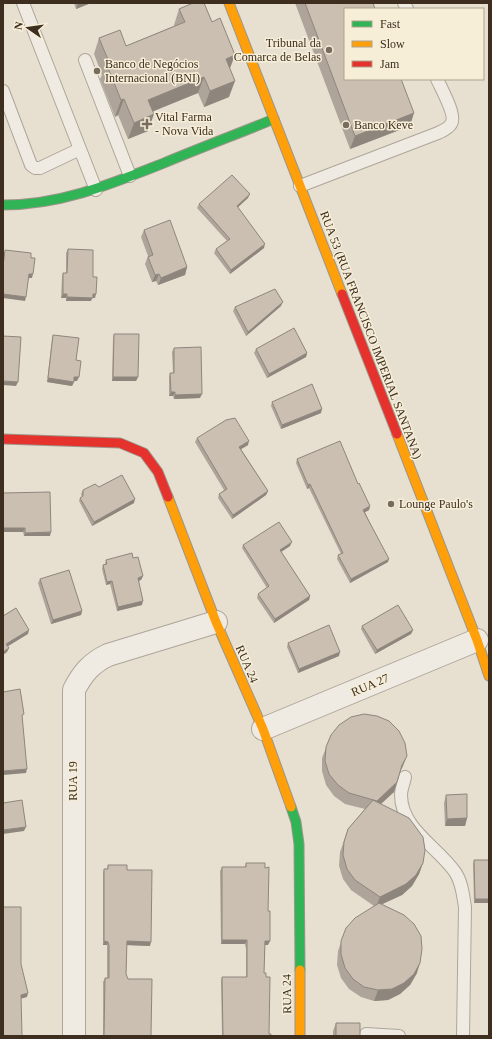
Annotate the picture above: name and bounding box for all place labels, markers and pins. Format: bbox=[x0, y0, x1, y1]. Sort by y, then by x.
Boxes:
place label: Tribunal da Comarca de Belas bbox=[234, 36, 322, 64]
marker: Tribunal da Comarca de Belas bbox=[324, 45, 334, 55]
place label: Banco de Negócios Internacional (BNI) bbox=[105, 57, 200, 85]
marker: Banco de Negócios Internacional (BNI) bbox=[92, 66, 102, 76]
place label: Vital Farma - Nova Vida bbox=[155, 110, 214, 138]
place label: Banco Keve bbox=[354, 118, 413, 132]
marker: Vital Farma - Nova Vida bbox=[142, 119, 152, 129]
marker: Banco Keve bbox=[341, 120, 351, 130]
place label: Lounge Paulo's bbox=[399, 497, 473, 511]
marker: Lounge Paulo's bbox=[386, 499, 396, 509]

